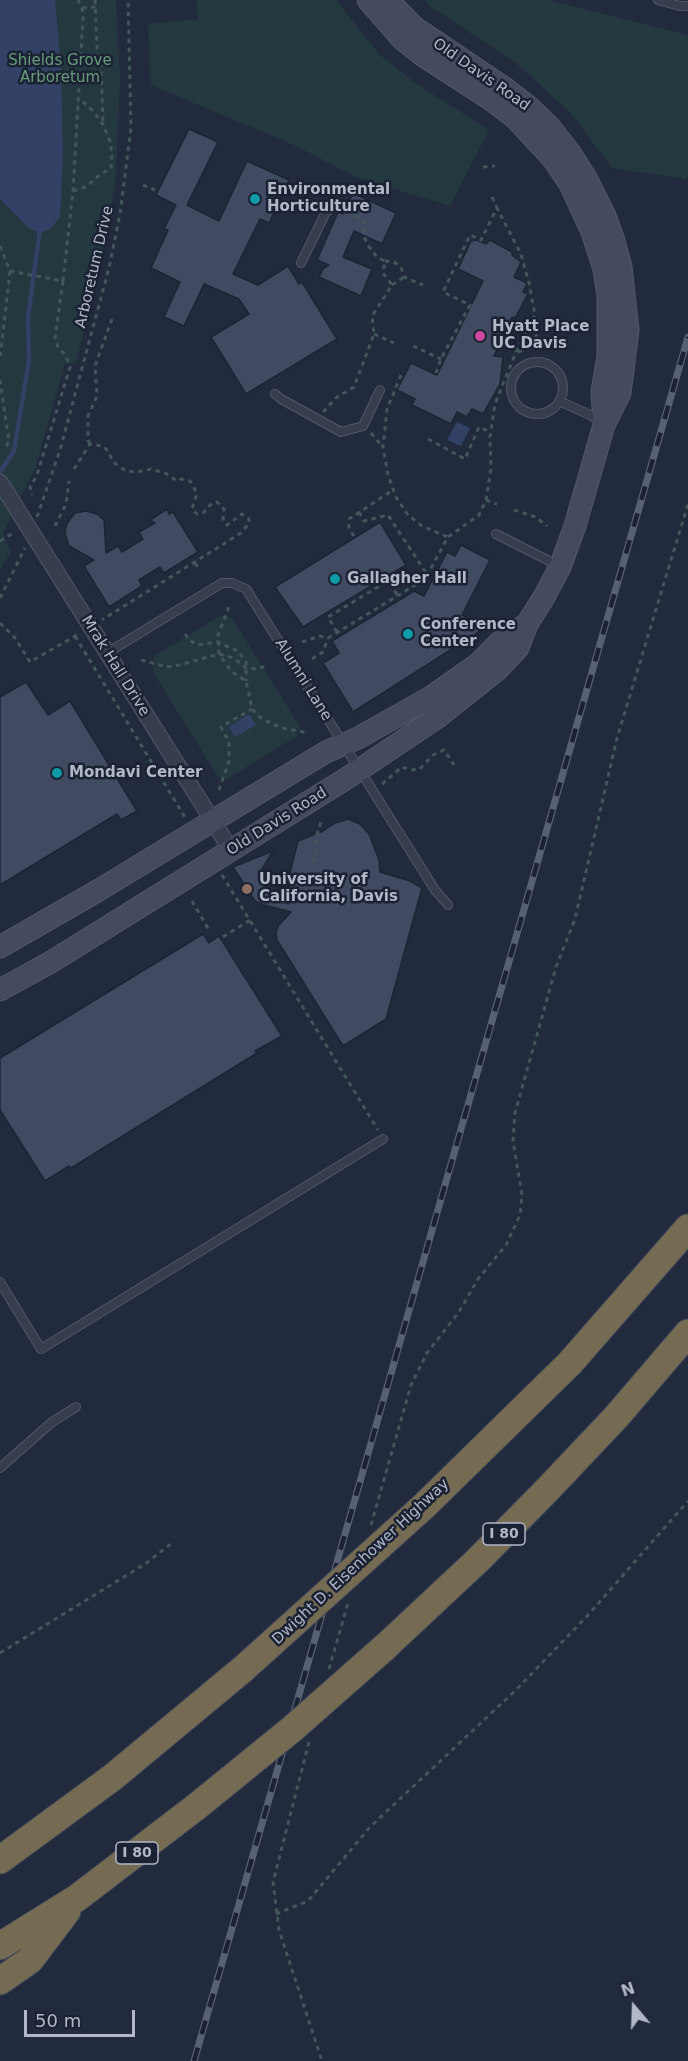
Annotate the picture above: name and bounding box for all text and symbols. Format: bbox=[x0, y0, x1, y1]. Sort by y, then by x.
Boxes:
street label: Old Davis Road bbox=[429, 35, 533, 115]
park label: Shields Grove Arboretum bbox=[8, 52, 112, 87]
place label: Environmental Horticulture bbox=[267, 181, 390, 216]
marker: Environmental Horticulture bbox=[248, 192, 262, 206]
street label: Arboretum Drive bbox=[72, 204, 118, 330]
place label: Hyatt Place UC Davis bbox=[492, 318, 589, 353]
marker: Hyatt Place UC Davis bbox=[473, 329, 487, 343]
place label: Gallagher Hall bbox=[347, 570, 467, 588]
marker: Gallagher Hall bbox=[328, 572, 342, 586]
street label: Mrak Hall Drive bbox=[77, 612, 153, 720]
place label: Conference Center bbox=[420, 616, 516, 651]
marker: Conference Center bbox=[401, 627, 415, 641]
street label: Alumni Lane bbox=[271, 636, 335, 724]
place label: Mondavi Center bbox=[69, 764, 203, 782]
marker: Mondavi Center bbox=[50, 766, 64, 780]
street label: Old Davis Road bbox=[224, 784, 330, 860]
place label: University of California, Davis bbox=[259, 871, 398, 906]
marker: University of California, Davis bbox=[240, 882, 254, 896]
street label: Dwight D. Eisenhower Highway bbox=[269, 1475, 453, 1649]
road number: I 80 bbox=[483, 1523, 525, 1545]
road number: I 80 bbox=[116, 1842, 158, 1864]
north arrow bbox=[604, 1977, 664, 2037]
text: N bbox=[619, 1978, 637, 2001]
scale bar bbox=[27, 1998, 138, 2036]
text: 50 m bbox=[35, 2010, 81, 2031]

